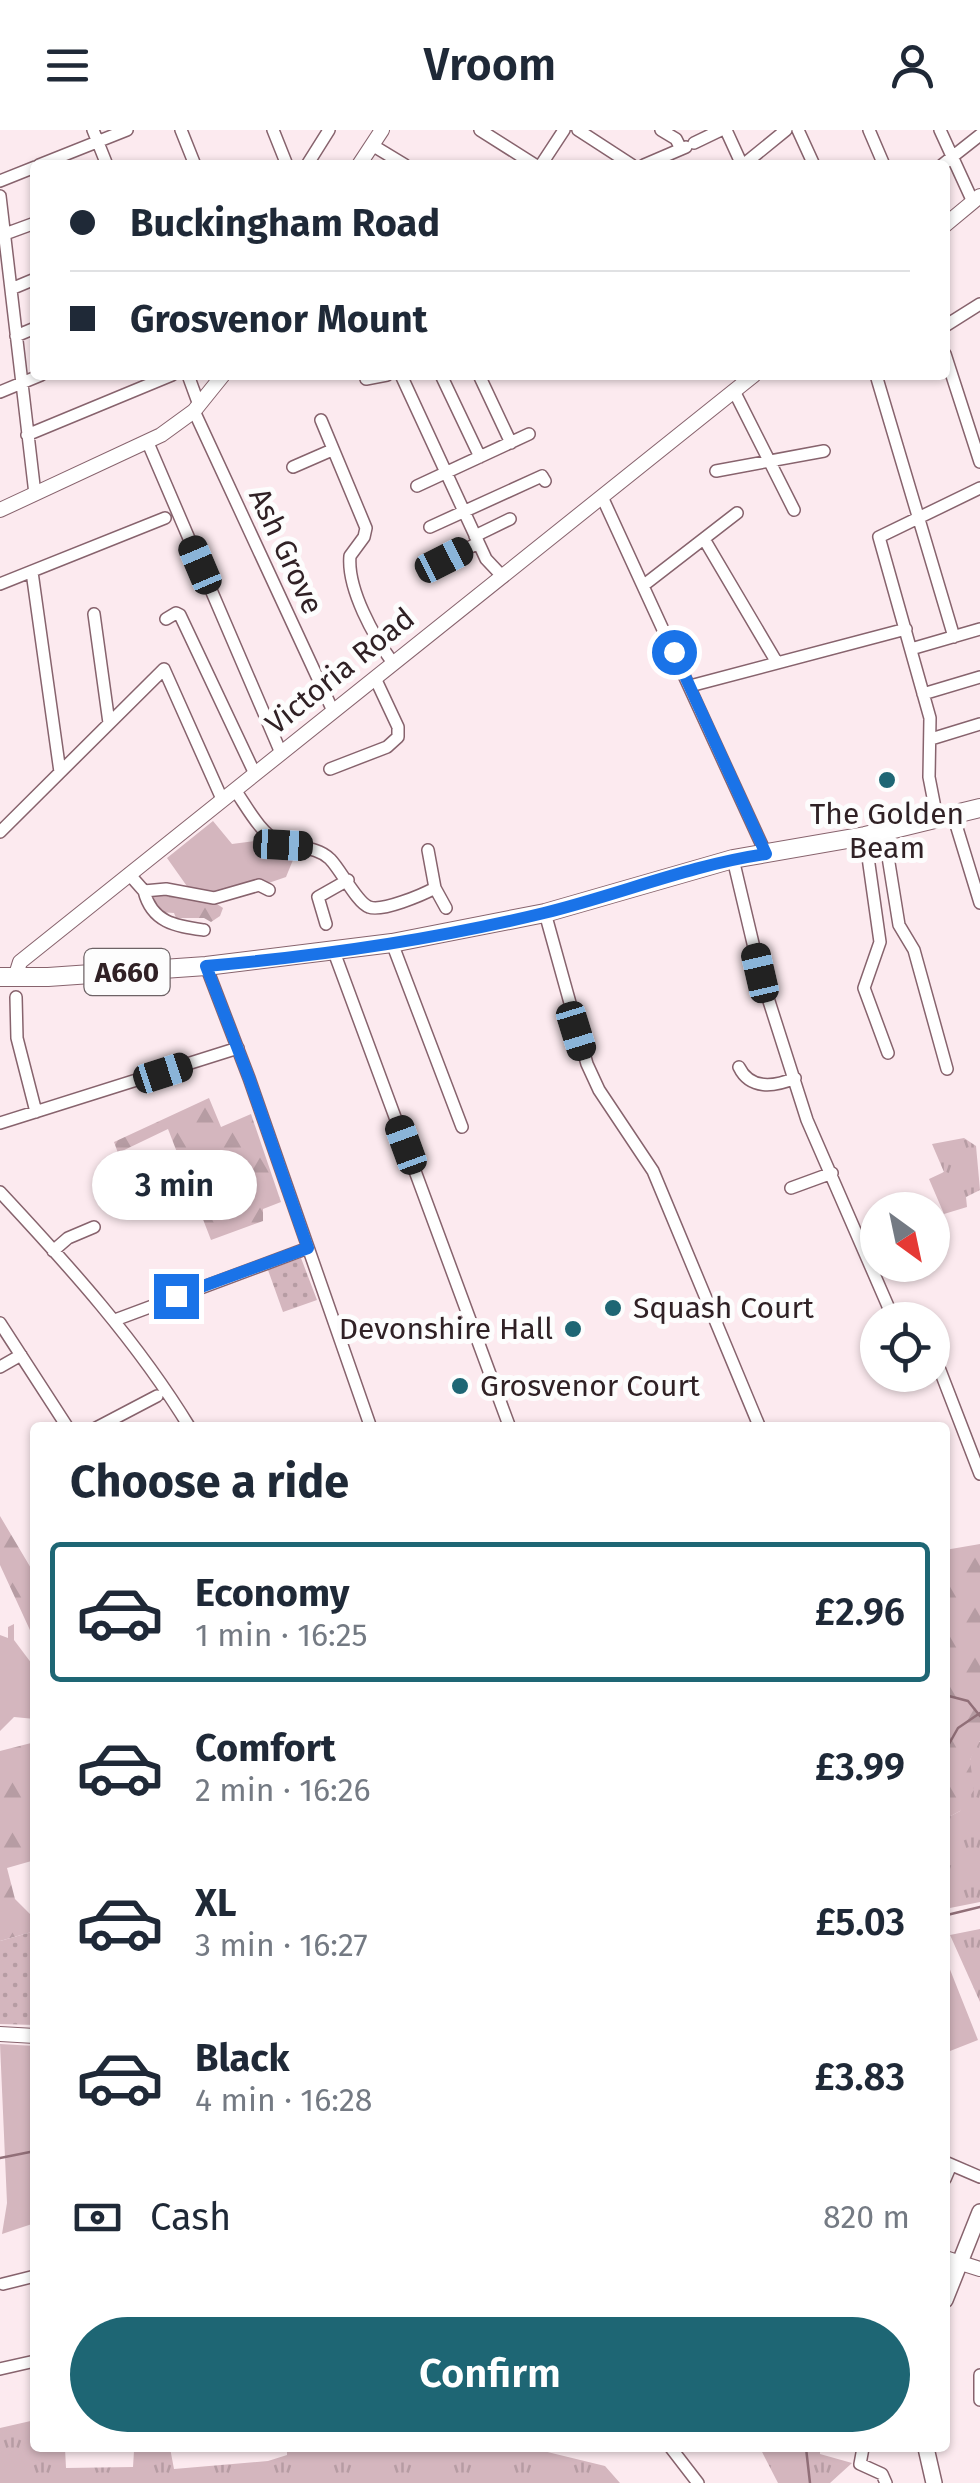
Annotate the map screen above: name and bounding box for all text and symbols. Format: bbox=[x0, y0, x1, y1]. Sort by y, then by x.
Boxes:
icon: menu bbox=[40, 38, 95, 93]
text: Vroom bbox=[424, 38, 556, 92]
icon: person bbox=[885, 38, 940, 93]
text: Buckingham Road bbox=[130, 200, 440, 246]
text: Grosvenor Mount bbox=[130, 296, 427, 342]
street label: Ash Grove bbox=[241, 482, 331, 620]
car bbox=[174, 532, 226, 598]
car bbox=[410, 533, 478, 587]
street label: Victoria Road bbox=[258, 600, 422, 742]
route start bbox=[652, 630, 697, 675]
marker: The Golden Beam bbox=[876, 769, 898, 791]
place label: The Golden Beam bbox=[810, 796, 964, 866]
car bbox=[252, 828, 314, 862]
car bbox=[739, 940, 781, 1006]
road number: A660 bbox=[84, 949, 170, 995]
car bbox=[553, 998, 599, 1064]
car bbox=[130, 1049, 196, 1097]
car bbox=[382, 1112, 430, 1178]
callout: 3 min bbox=[94, 1151, 258, 1221]
text: 3 min bbox=[135, 1166, 214, 1204]
north arrow bbox=[860, 1192, 950, 1282]
map controls bbox=[860, 1192, 950, 1392]
route end bbox=[154, 1274, 199, 1319]
place label: Squash Court bbox=[633, 1290, 814, 1326]
marker: Squash Court bbox=[602, 1297, 624, 1319]
button: locate bbox=[860, 1302, 950, 1392]
place label: Devonshire Hall bbox=[339, 1311, 553, 1347]
marker: Devonshire Hall bbox=[562, 1318, 584, 1340]
place label: Grosvenor Court bbox=[480, 1368, 700, 1404]
marker: Grosvenor Court bbox=[449, 1375, 471, 1397]
text: Choose a ride bbox=[70, 1455, 349, 1509]
icon: car bbox=[75, 1567, 165, 1657]
text: Economy bbox=[195, 1570, 350, 1616]
text: £2.96 bbox=[815, 1589, 905, 1635]
text: 1 min · 16:25 bbox=[195, 1616, 368, 1654]
icon: car bbox=[75, 1722, 165, 1812]
text: Comfort bbox=[195, 1725, 336, 1771]
text: £3.99 bbox=[815, 1744, 905, 1790]
text: 2 min · 16:26 bbox=[195, 1771, 371, 1809]
icon: car bbox=[75, 1877, 165, 1967]
text: XL bbox=[195, 1880, 237, 1926]
text: £5.03 bbox=[815, 1899, 905, 1945]
text: 3 min · 16:27 bbox=[195, 1926, 368, 1964]
icon: car bbox=[75, 2032, 165, 2122]
text: Black bbox=[195, 2035, 290, 2081]
text: £3.83 bbox=[815, 2054, 905, 2100]
text: 4 min · 16:28 bbox=[195, 2081, 372, 2119]
icon: cash bbox=[70, 2190, 125, 2245]
text: Cash bbox=[150, 2194, 231, 2240]
text: 820 m bbox=[823, 2198, 910, 2236]
button: Confirm bbox=[70, 2317, 910, 2432]

